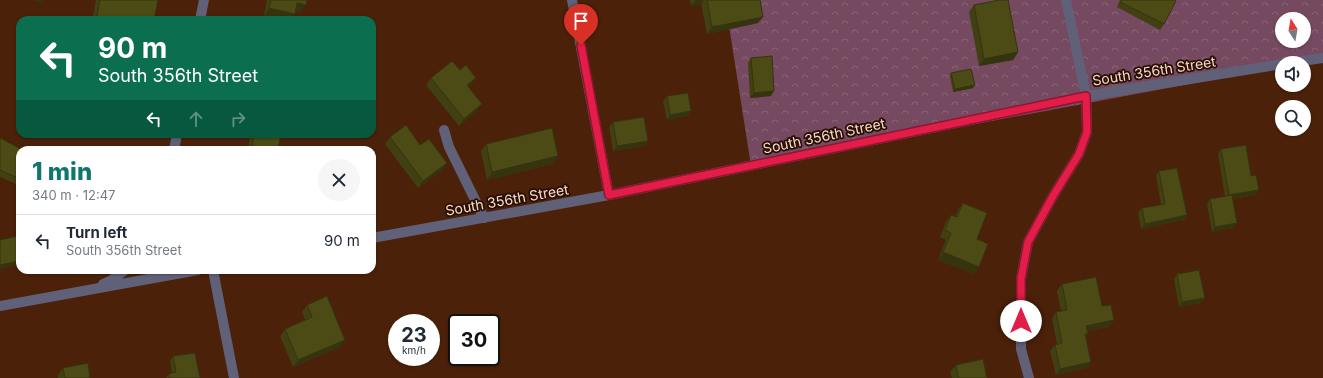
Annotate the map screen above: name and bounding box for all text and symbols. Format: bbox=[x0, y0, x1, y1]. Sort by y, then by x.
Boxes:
pin bbox=[564, 4, 598, 45]
icon: arrive bbox=[570, 10, 592, 32]
north arrow bbox=[1275, 12, 1311, 48]
map controls bbox=[1275, 12, 1311, 136]
text: 90 m bbox=[98, 31, 167, 65]
icon: left bbox=[32, 32, 84, 84]
street label: South 356th Street bbox=[1091, 52, 1217, 89]
button: sound bbox=[1275, 56, 1311, 92]
text: South 356th Street bbox=[98, 65, 258, 86]
button: search bbox=[1275, 100, 1311, 136]
icon: left bbox=[143, 108, 165, 130]
icon: ahead bbox=[185, 108, 207, 130]
icon: right bbox=[227, 108, 249, 130]
street label: South 356th Street bbox=[761, 114, 887, 157]
text: 1 min bbox=[32, 157, 92, 186]
button: close bbox=[318, 159, 360, 201]
street label: South 356th Street bbox=[444, 180, 570, 219]
text: 340 m · 12:47 bbox=[32, 187, 115, 203]
text: Turn left bbox=[66, 223, 127, 242]
icon: left bbox=[32, 230, 54, 252]
text: 90 m bbox=[324, 231, 360, 250]
text: South 356th Street bbox=[66, 242, 182, 258]
position arrow bbox=[1000, 300, 1042, 342]
speed limit sign: 30 bbox=[448, 314, 500, 366]
text: 23 bbox=[401, 323, 427, 347]
text: km/h bbox=[402, 344, 426, 356]

